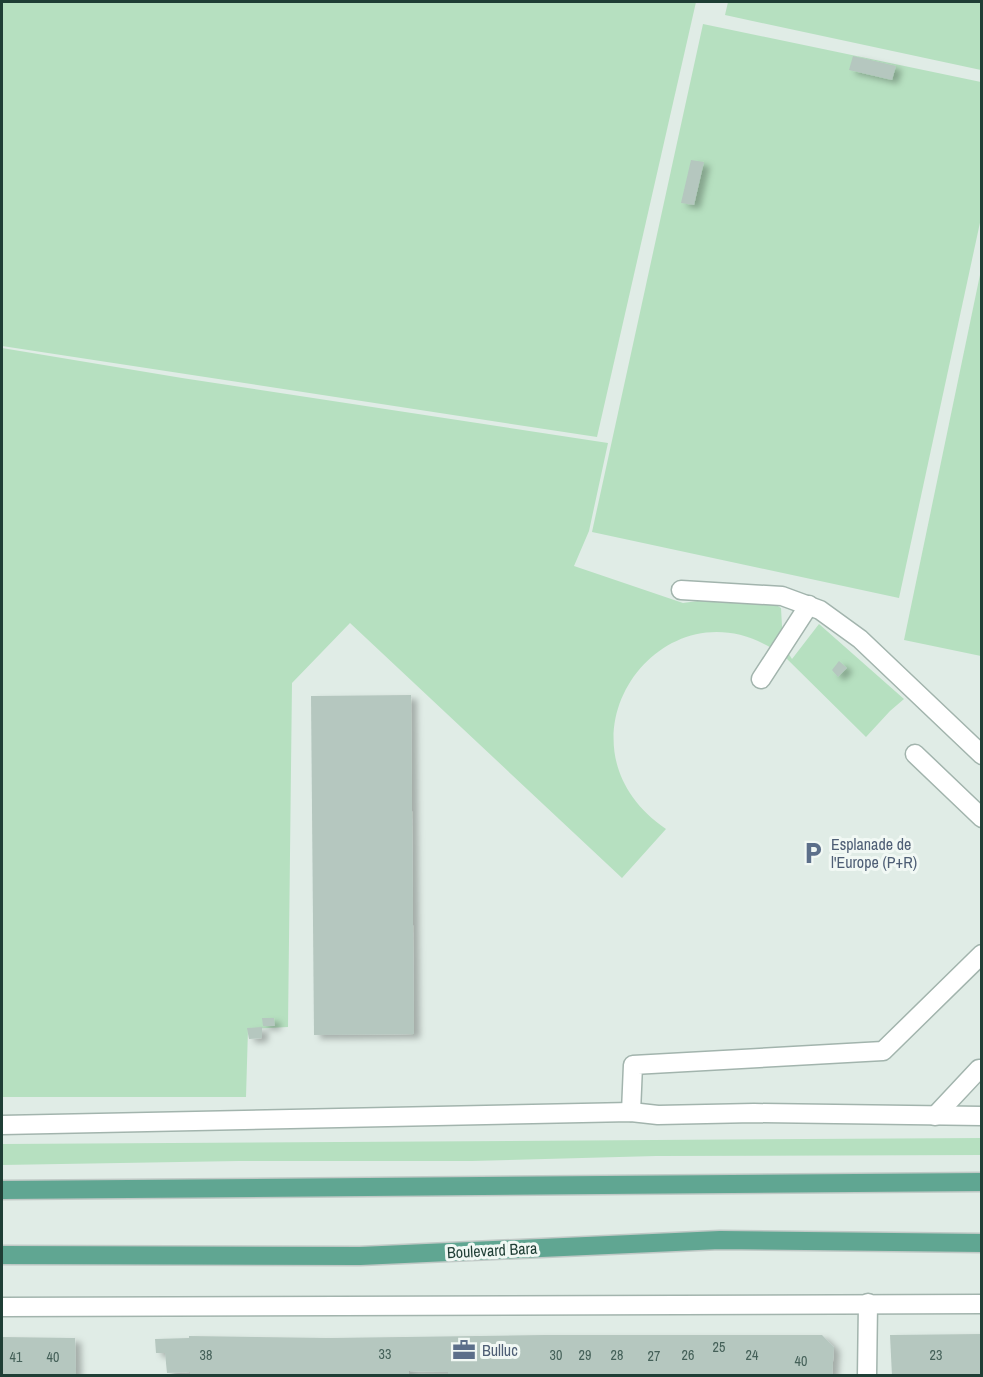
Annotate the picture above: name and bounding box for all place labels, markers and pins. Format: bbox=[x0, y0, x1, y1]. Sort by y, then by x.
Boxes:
place label: Esplanade de l'Europe (P+R) bbox=[831, 833, 917, 873]
parking icon: Esplanade de l'Europe (P+R) bbox=[800, 840, 826, 866]
office icon: Bulluc bbox=[451, 1337, 477, 1363]
place label: Bulluc bbox=[482, 1339, 518, 1361]

